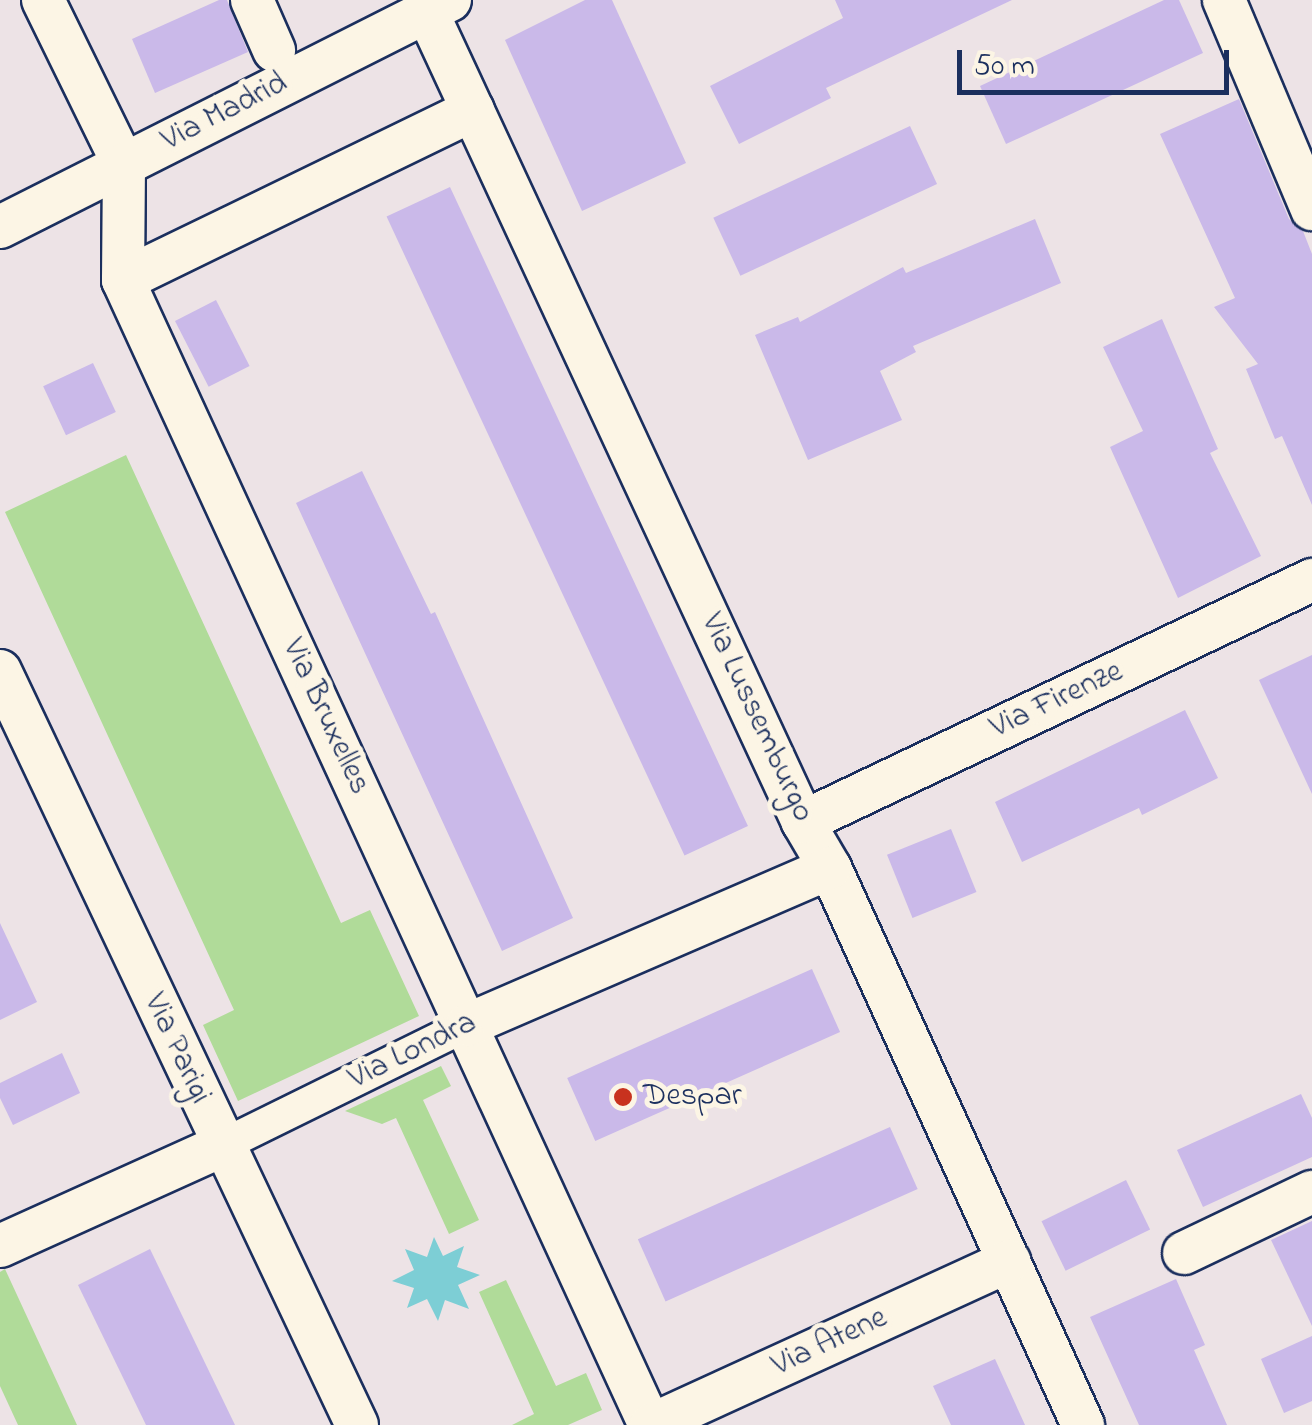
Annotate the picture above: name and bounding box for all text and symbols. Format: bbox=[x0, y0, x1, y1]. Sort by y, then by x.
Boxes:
scale bar bbox=[962, 30, 1234, 92]
text: 50 m bbox=[974, 45, 1035, 89]
street label: Via Madrid bbox=[156, 65, 294, 161]
street label: Via Lussemburgo bbox=[691, 608, 821, 828]
street label: Via Bruxelles bbox=[272, 633, 378, 801]
street label: Via Firenze bbox=[985, 654, 1129, 748]
street label: Via Parigi bbox=[134, 988, 218, 1110]
street label: Via Londra bbox=[343, 1005, 483, 1099]
place label: Despar bbox=[643, 1078, 742, 1116]
marker: Despar bbox=[612, 1086, 634, 1108]
street label: Via Atene bbox=[766, 1300, 894, 1386]

